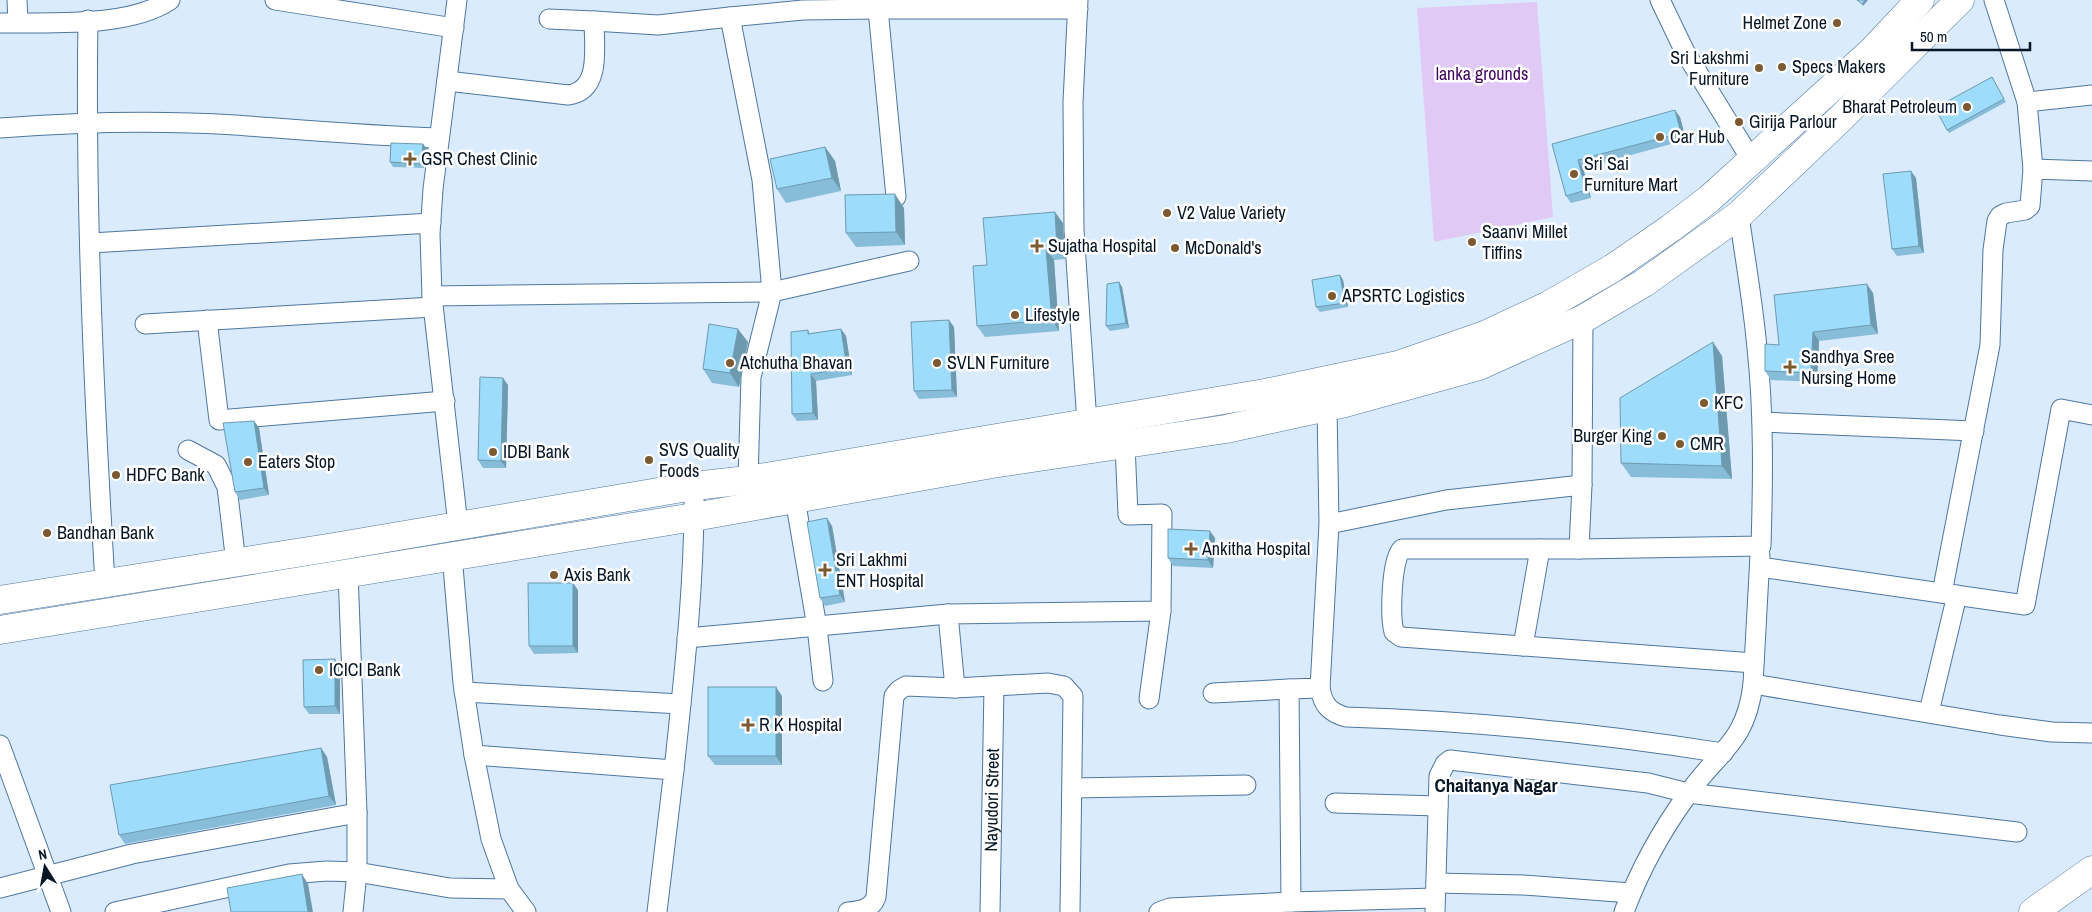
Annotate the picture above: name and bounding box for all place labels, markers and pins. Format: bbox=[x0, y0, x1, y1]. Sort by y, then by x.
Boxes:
place label: Helmet Zone bbox=[1743, 10, 1827, 35]
marker: Helmet Zone bbox=[1831, 17, 1843, 29]
place label: Sri Lakshmi Furniture bbox=[1670, 45, 1749, 91]
place label: Specs Makers bbox=[1792, 54, 1886, 79]
marker: Specs Makers bbox=[1776, 61, 1788, 73]
marker: Sri Lakshmi Furniture bbox=[1753, 62, 1765, 74]
place label: Bharat Petroleum bbox=[1842, 94, 1957, 119]
marker: Bharat Petroleum bbox=[1961, 101, 1973, 113]
place label: Girija Parlour bbox=[1749, 109, 1837, 134]
marker: Girija Parlour bbox=[1733, 116, 1745, 128]
place label: Car Hub bbox=[1670, 124, 1725, 149]
marker: Car Hub bbox=[1654, 131, 1666, 143]
place label: GSR Chest Clinic bbox=[421, 146, 537, 171]
place label: Sri Sai Furniture Mart bbox=[1584, 151, 1678, 197]
marker: GSR Chest Clinic bbox=[403, 152, 417, 166]
marker: Sri Sai Furniture Mart bbox=[1568, 168, 1580, 180]
place label: V2 Value Variety bbox=[1177, 200, 1286, 225]
marker: V2 Value Variety bbox=[1161, 207, 1173, 219]
place label: Saanvi Millet Tiffins bbox=[1482, 219, 1567, 265]
place label: Sujatha Hospital bbox=[1048, 233, 1156, 258]
place label: McDonald's bbox=[1185, 235, 1262, 260]
marker: Saanvi Millet Tiffins bbox=[1466, 236, 1478, 248]
marker: Sujatha Hospital bbox=[1030, 239, 1044, 253]
marker: McDonald's bbox=[1169, 242, 1181, 254]
place label: APSRTC Logistics bbox=[1341, 283, 1465, 308]
marker: APSRTC Logistics bbox=[1326, 290, 1338, 302]
place label: Lifestyle bbox=[1025, 302, 1080, 327]
marker: Lifestyle bbox=[1009, 309, 1021, 321]
place label: Sandhya Sree Nursing Home bbox=[1801, 344, 1896, 390]
place label: Atchutha Bhavan bbox=[739, 350, 852, 375]
place label: SVLN Furniture bbox=[947, 350, 1050, 375]
marker: Atchutha Bhavan bbox=[724, 357, 736, 369]
marker: SVLN Furniture bbox=[931, 357, 943, 369]
marker: Sandhya Sree Nursing Home bbox=[1783, 360, 1797, 374]
place label: KFC bbox=[1714, 390, 1744, 415]
marker: KFC bbox=[1698, 397, 1710, 409]
place label: Burger King bbox=[1573, 423, 1653, 448]
marker: Burger King bbox=[1656, 430, 1668, 442]
place label: CMR bbox=[1690, 431, 1724, 456]
place label: SVS Quality Foods bbox=[659, 437, 740, 483]
marker: CMR bbox=[1674, 438, 1686, 450]
place label: IDBI Bank bbox=[503, 439, 570, 464]
marker: IDBI Bank bbox=[487, 446, 499, 458]
place label: Eaters Stop bbox=[258, 449, 335, 474]
marker: SVS Quality Foods bbox=[643, 454, 655, 466]
marker: Eaters Stop bbox=[242, 456, 254, 468]
place label: HDFC Bank bbox=[126, 462, 205, 487]
marker: HDFC Bank bbox=[110, 469, 122, 481]
place label: Bandhan Bank bbox=[57, 520, 154, 545]
marker: Bandhan Bank bbox=[41, 527, 53, 539]
place label: Ankitha Hospital bbox=[1201, 536, 1310, 561]
marker: Ankitha Hospital bbox=[1184, 542, 1198, 556]
place label: Sri Lakhmi ENT Hospital bbox=[836, 547, 924, 593]
place label: Axis Bank bbox=[563, 562, 631, 587]
marker: Sri Lakhmi ENT Hospital bbox=[818, 563, 832, 577]
marker: Axis Bank bbox=[548, 569, 560, 581]
place label: ICICI Bank bbox=[329, 657, 401, 682]
marker: ICICI Bank bbox=[313, 664, 325, 676]
place label: R K Hospital bbox=[759, 712, 842, 737]
marker: R K Hospital bbox=[741, 718, 755, 732]

